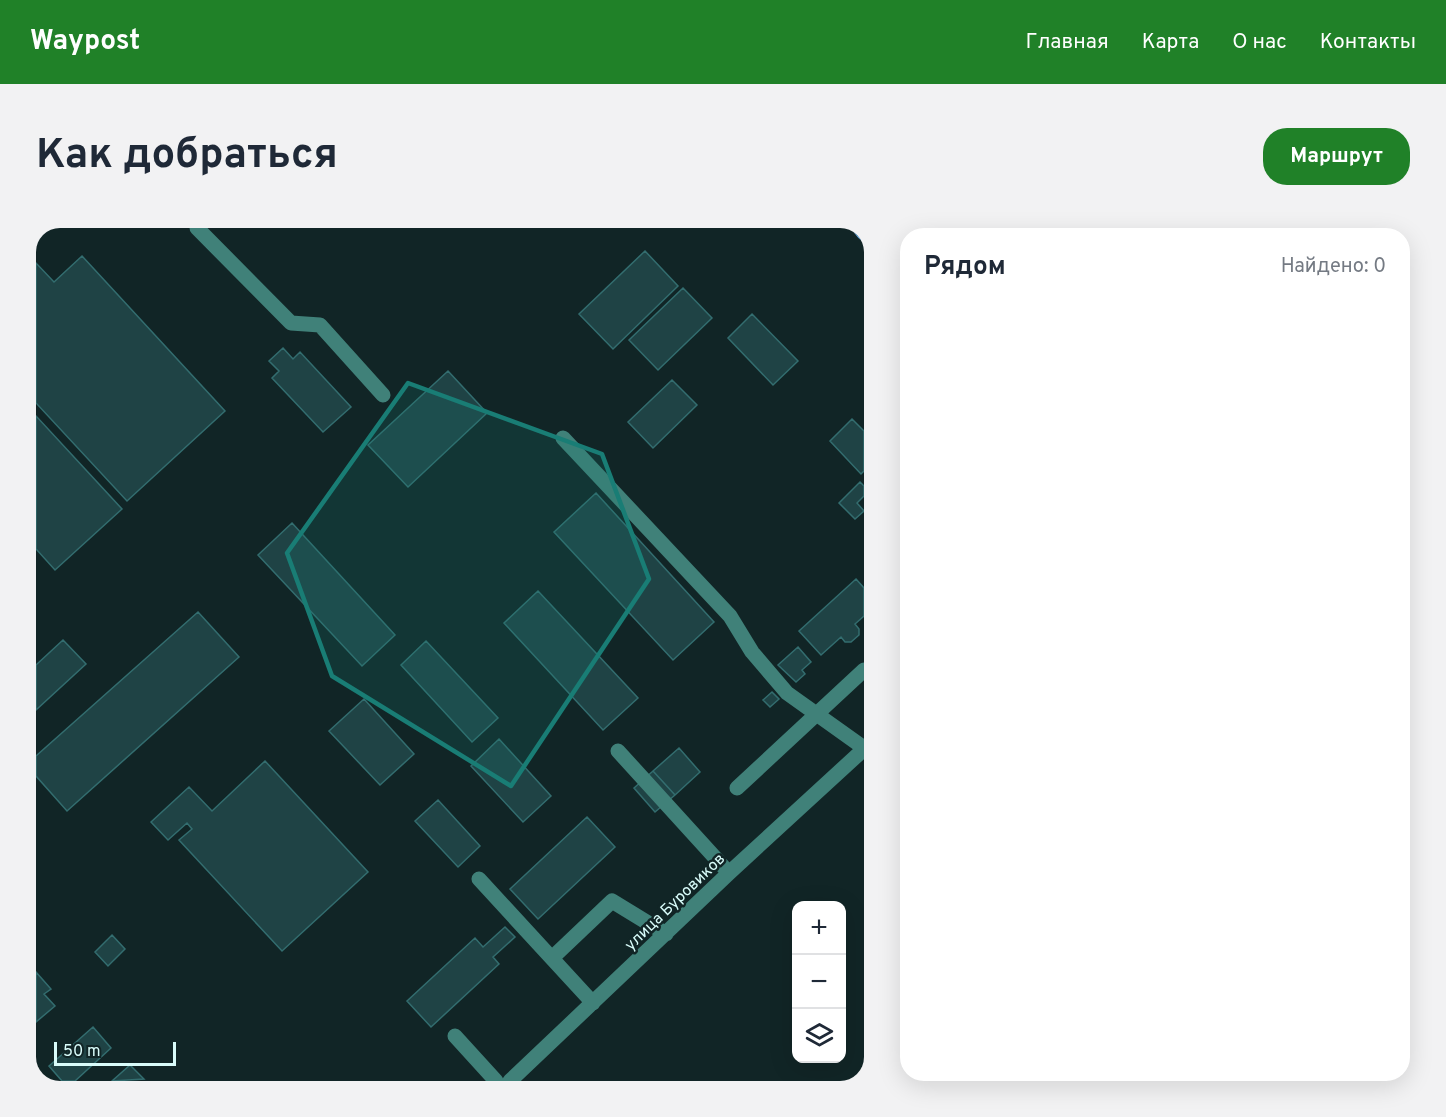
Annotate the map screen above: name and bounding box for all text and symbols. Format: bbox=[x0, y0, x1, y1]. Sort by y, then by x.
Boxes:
text: Waypost bbox=[30, 24, 140, 60]
text: Главная bbox=[1025, 29, 1109, 56]
text: Карта bbox=[1142, 29, 1199, 56]
text: О нас bbox=[1232, 29, 1287, 56]
text: Контакты bbox=[1320, 29, 1416, 56]
button: Маршрут bbox=[1263, 128, 1410, 185]
text: Как добраться bbox=[36, 130, 338, 183]
text: Рядом bbox=[924, 251, 1006, 284]
text: Найдено: 0 bbox=[1281, 254, 1386, 280]
street label: улица Буровиков bbox=[621, 849, 730, 955]
map controls bbox=[792, 901, 846, 1063]
button: + bbox=[792, 901, 846, 955]
button: − bbox=[792, 955, 846, 1009]
button: layers bbox=[792, 1009, 846, 1063]
scale bar bbox=[54, 1039, 176, 1066]
text: 50 m bbox=[63, 1042, 101, 1062]

